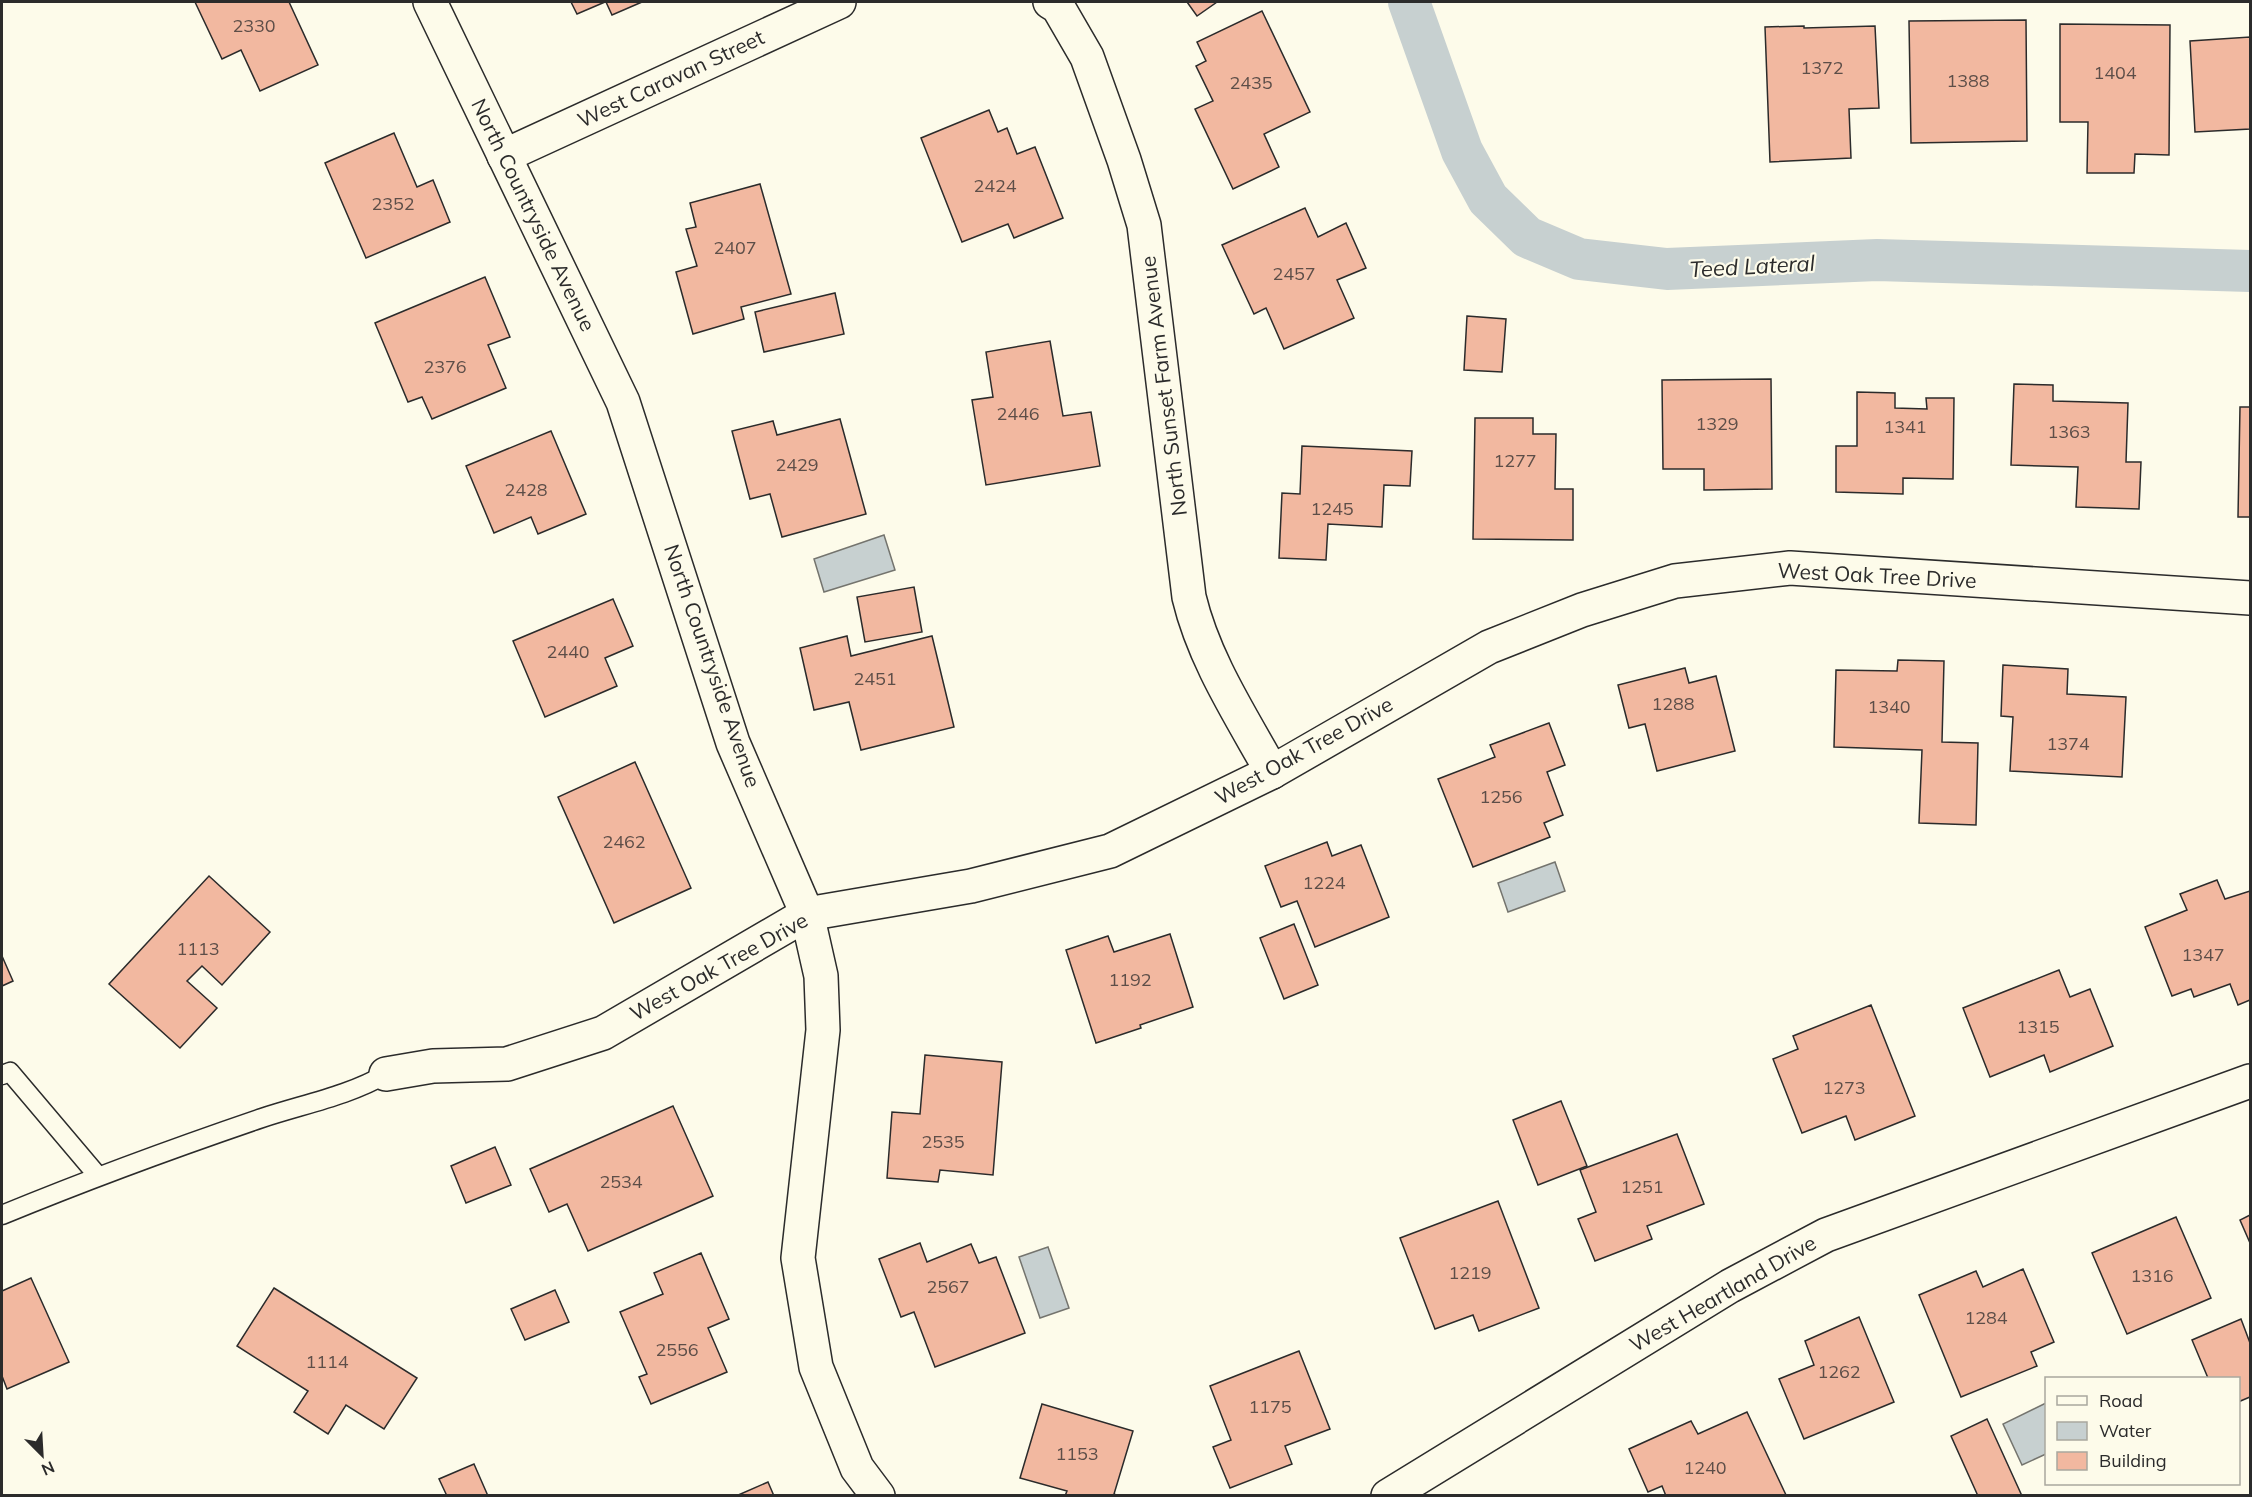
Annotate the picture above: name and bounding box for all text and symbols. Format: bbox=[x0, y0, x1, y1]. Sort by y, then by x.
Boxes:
house number: 2330 bbox=[232, 14, 276, 37]
street label: West Caravan Street bbox=[573, 23, 768, 133]
house number: 1372 bbox=[1800, 56, 1844, 79]
house number: 1404 bbox=[2093, 61, 2137, 84]
house number: 1388 bbox=[1946, 69, 1990, 92]
house number: 2435 bbox=[1229, 71, 1273, 94]
street label: North Countryside Avenue bbox=[466, 94, 602, 335]
house number: 2424 bbox=[973, 174, 1017, 197]
house number: 2352 bbox=[371, 192, 415, 215]
house number: 2407 bbox=[713, 236, 757, 259]
water label: Teed Lateral bbox=[1689, 249, 1816, 283]
street label: North Sunset Farm Avenue bbox=[1134, 255, 1192, 518]
house number: 2457 bbox=[1272, 262, 1316, 285]
house number: 2376 bbox=[423, 355, 467, 378]
house number: 2446 bbox=[996, 402, 1040, 425]
house number: 1329 bbox=[1695, 412, 1739, 435]
house number: 1341 bbox=[1883, 415, 1927, 438]
house number: 1363 bbox=[2047, 420, 2091, 443]
house number: 1277 bbox=[1493, 449, 1537, 472]
house number: 2429 bbox=[775, 453, 819, 476]
house number: 2428 bbox=[504, 478, 548, 501]
house number: 1245 bbox=[1310, 497, 1354, 520]
street label: North Countryside Avenue bbox=[659, 541, 767, 791]
street label: West Oak Tree Drive bbox=[1777, 557, 1977, 593]
house number: 2440 bbox=[546, 640, 590, 663]
house number: 2451 bbox=[853, 667, 897, 690]
street label: West Oak Tree Drive bbox=[1210, 690, 1397, 810]
house number: 1288 bbox=[1651, 692, 1695, 715]
house number: 1340 bbox=[1867, 695, 1911, 718]
house number: 1374 bbox=[2046, 732, 2090, 755]
house number: 1256 bbox=[1479, 785, 1523, 808]
house number: 2462 bbox=[602, 830, 646, 853]
house number: 1224 bbox=[1302, 871, 1346, 894]
street label: West Oak Tree Drive bbox=[625, 906, 812, 1026]
house number: 1113 bbox=[176, 937, 220, 960]
house number: 1347 bbox=[2181, 943, 2225, 966]
house number: 1192 bbox=[1108, 968, 1152, 991]
house number: 1315 bbox=[2016, 1015, 2060, 1038]
house number: 1273 bbox=[1822, 1076, 1866, 1099]
house number: 2535 bbox=[921, 1130, 965, 1153]
house number: 2534 bbox=[599, 1170, 643, 1193]
house number: 1251 bbox=[1620, 1175, 1664, 1198]
street label: West Heartland Drive bbox=[1625, 1229, 1820, 1357]
house number: 1219 bbox=[1448, 1261, 1492, 1284]
house number: 1316 bbox=[2130, 1264, 2174, 1287]
house number: 2567 bbox=[926, 1275, 970, 1298]
house number: 1284 bbox=[1964, 1306, 2008, 1329]
house number: 2556 bbox=[655, 1338, 699, 1361]
house number: 1114 bbox=[305, 1350, 349, 1373]
house number: 1262 bbox=[1817, 1360, 1861, 1383]
legend bbox=[2045, 1377, 2240, 1485]
text: Road bbox=[2099, 1389, 2143, 1412]
house number: 1175 bbox=[1248, 1395, 1292, 1418]
text: Water bbox=[2099, 1419, 2152, 1442]
north arrow bbox=[12, 1425, 72, 1485]
house number: 1153 bbox=[1055, 1442, 1099, 1465]
text: Building bbox=[2099, 1449, 2167, 1472]
house number: 1240 bbox=[1683, 1456, 1727, 1479]
text: N bbox=[39, 1457, 58, 1480]

